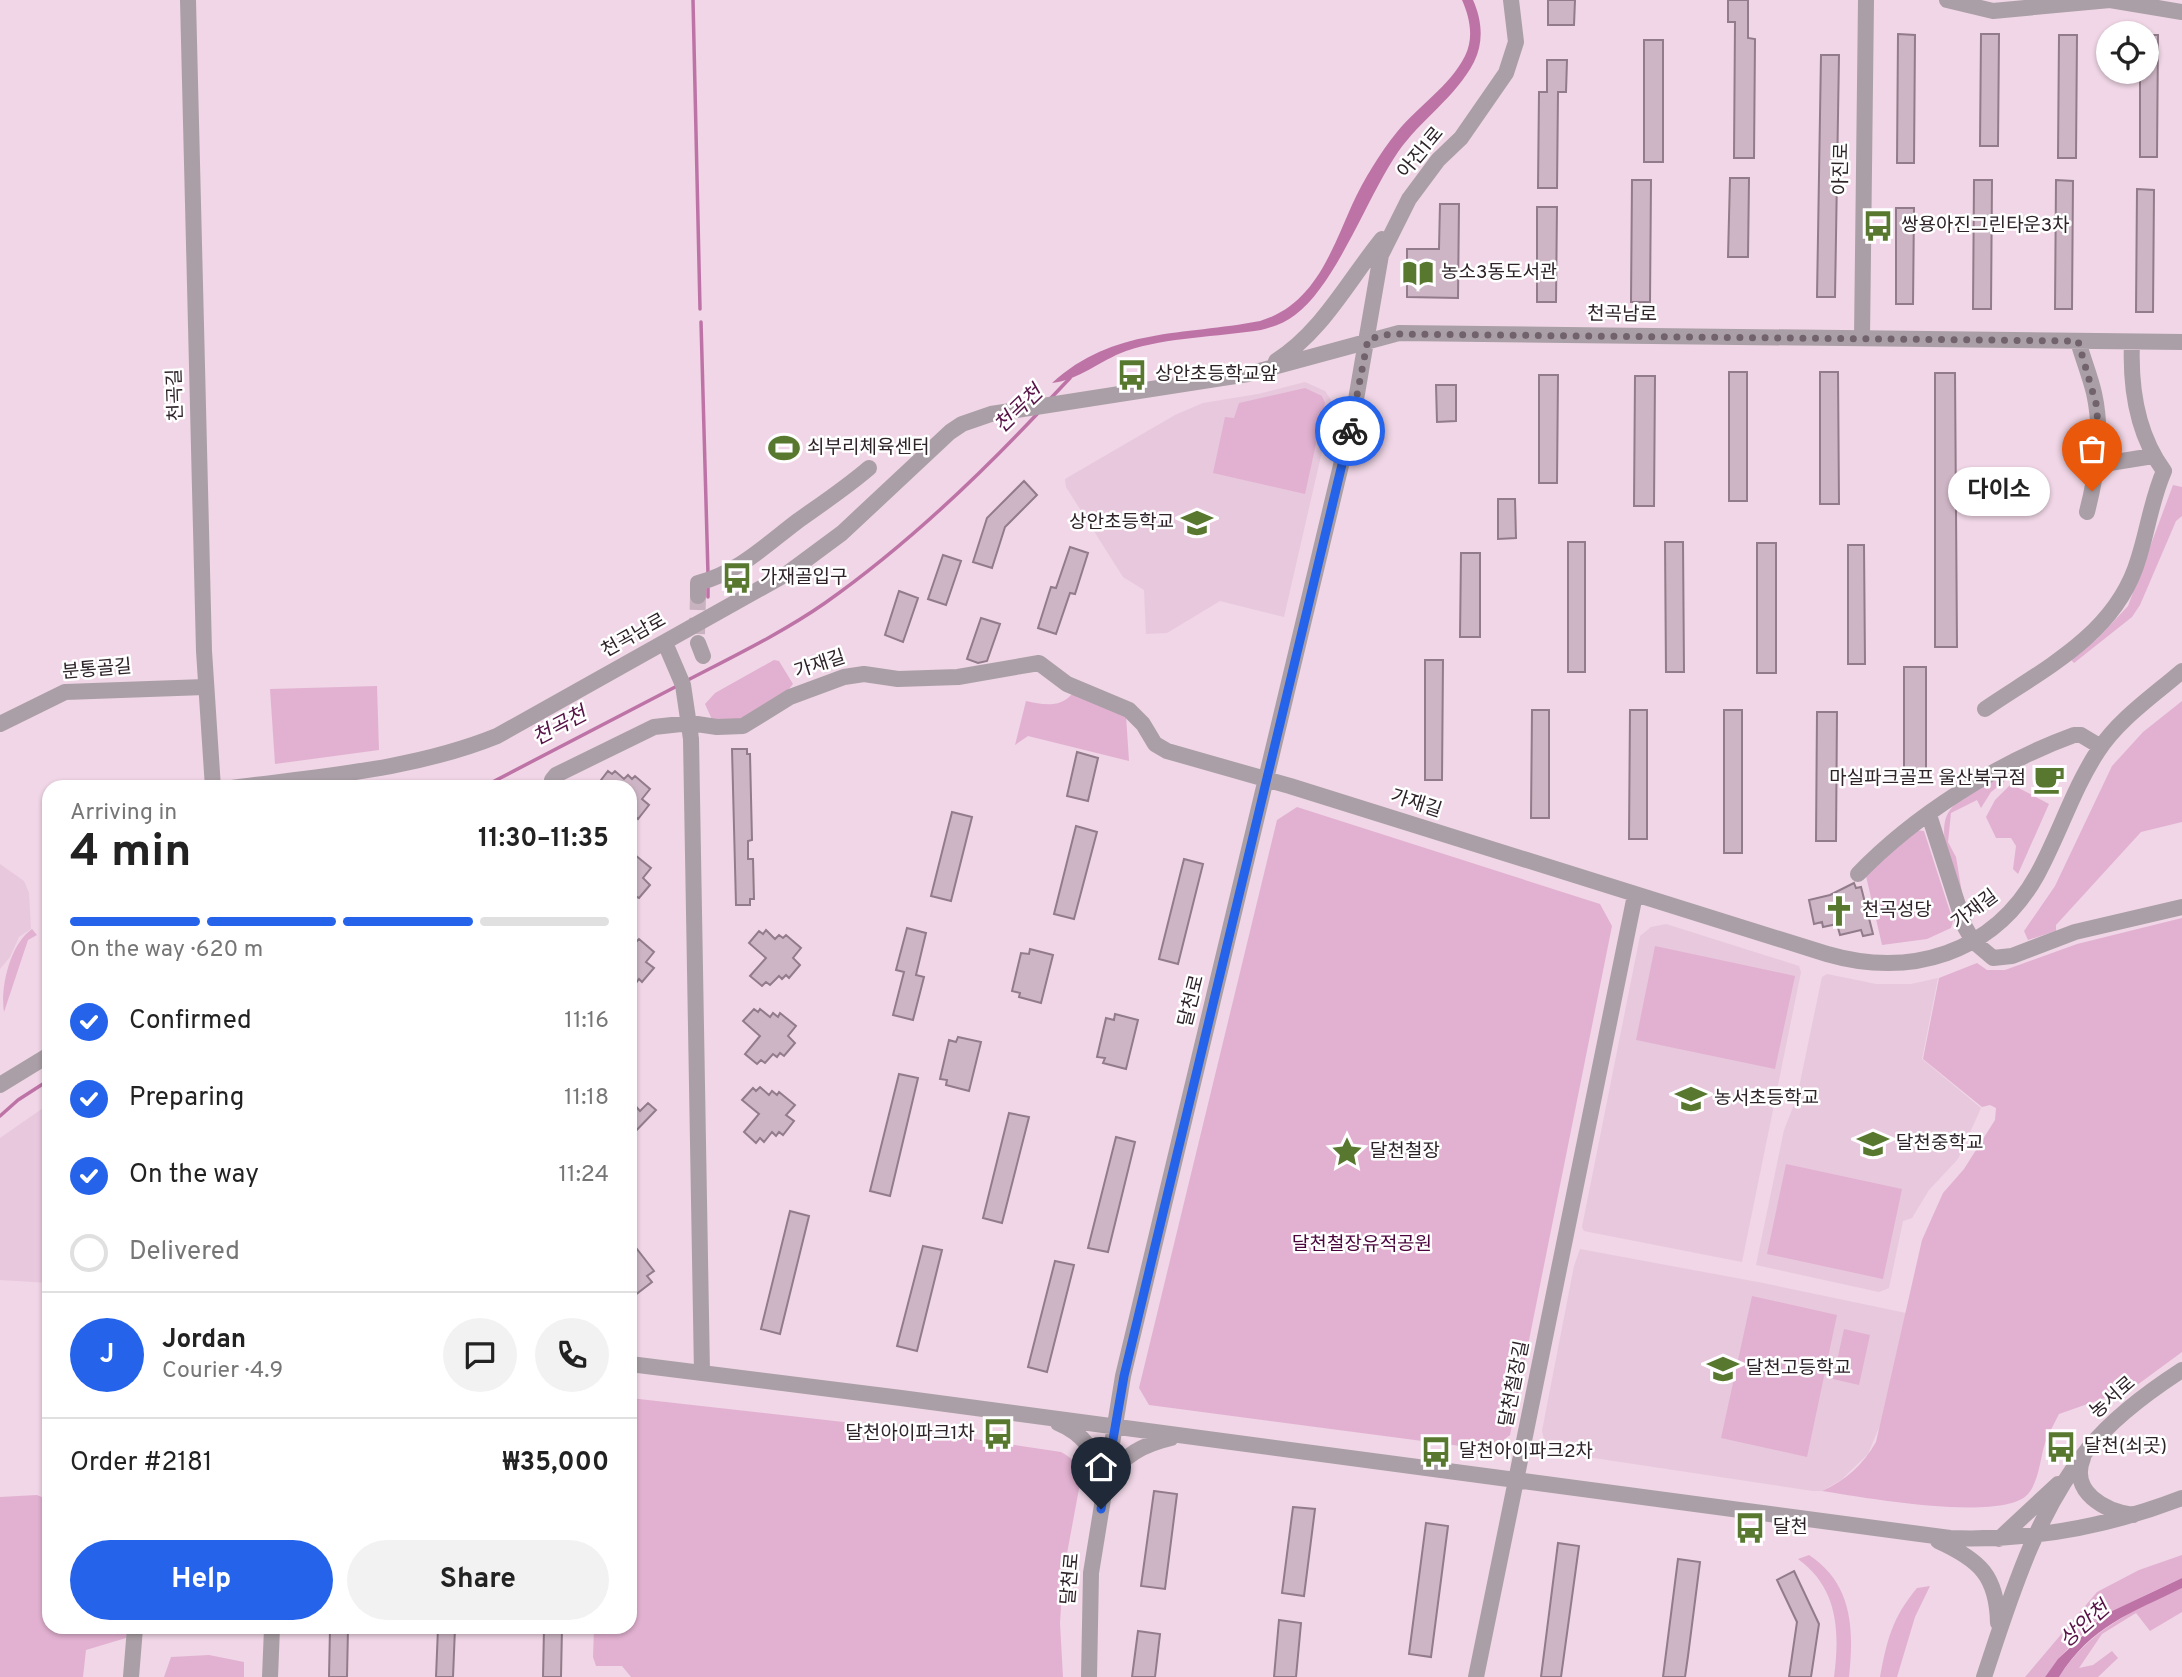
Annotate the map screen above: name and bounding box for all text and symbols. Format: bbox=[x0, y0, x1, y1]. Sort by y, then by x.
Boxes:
map controls bbox=[2096, 21, 2159, 84]
button: locate bbox=[2096, 21, 2159, 84]
street label: 아진1로 bbox=[1393, 122, 1449, 184]
street label: 아진로 bbox=[1830, 143, 1854, 195]
bus stop icon: 쌍용아진그린타운3차 bbox=[1861, 209, 1895, 243]
place label: 쌍용아진그린타운3차 bbox=[1901, 214, 2070, 238]
library icon: 농소3동도서관 bbox=[1401, 256, 1435, 290]
place label: 농소3동도서관 bbox=[1441, 261, 1557, 285]
street label: 천곡남로 bbox=[1587, 302, 1657, 328]
bus stop icon: 상안초등학교앞 bbox=[1115, 358, 1149, 392]
place label: 상안초등학교앞 bbox=[1155, 363, 1278, 387]
street label: 천곡길 bbox=[163, 368, 189, 422]
water label: 천곡천 bbox=[989, 378, 1051, 440]
courier bbox=[1315, 396, 1385, 466]
icon: bike bbox=[1331, 412, 1369, 450]
pin bbox=[2062, 419, 2122, 491]
icon: bag bbox=[2073, 430, 2111, 468]
sports icon: 쇠부리체육센터 bbox=[767, 431, 801, 465]
place label: 쇠부리체육센터 bbox=[807, 436, 929, 460]
callout: 다이소 bbox=[1948, 466, 2050, 516]
text: 다이소 bbox=[1967, 477, 2031, 506]
school or university icon: 상안초등학교 bbox=[1180, 506, 1214, 540]
place label: 상안초등학교 bbox=[1069, 511, 1174, 535]
bus stop icon: 가재골입구 bbox=[720, 561, 754, 595]
place label: 가재골입구 bbox=[760, 566, 847, 590]
street label: 천곡남로 bbox=[598, 609, 670, 663]
street label: 가재길 bbox=[791, 645, 849, 685]
street label: 분통골길 bbox=[61, 655, 133, 685]
water label: 천곡천 bbox=[528, 700, 594, 753]
cafe icon: 마실파크골프 울산북구점 bbox=[2032, 762, 2066, 796]
place label: 마실파크골프 울산북구점 bbox=[1829, 767, 2026, 791]
street label: 가재길 bbox=[1387, 784, 1445, 824]
text: Arriving in bbox=[70, 799, 177, 828]
text: 11:30–11:35 bbox=[478, 823, 609, 856]
text: 4 min bbox=[70, 824, 192, 883]
street label: 가재길 bbox=[1947, 885, 2003, 935]
church icon: 천곡성당 bbox=[1822, 894, 1856, 928]
place label: 천곡성당 bbox=[1862, 899, 1932, 923]
text: On the way · 620 m bbox=[70, 936, 263, 965]
street label: 달천로 bbox=[1174, 973, 1210, 1029]
icon: check bbox=[70, 1003, 108, 1041]
text: Confirmed bbox=[129, 1005, 252, 1038]
text: 11:16 bbox=[564, 1007, 609, 1036]
icon: check bbox=[70, 1080, 108, 1118]
text: Preparing bbox=[129, 1082, 244, 1115]
school or university icon: 농서초등학교 bbox=[1674, 1082, 1708, 1116]
text: 11:18 bbox=[564, 1084, 609, 1113]
place label: 농서초등학교 bbox=[1714, 1087, 1819, 1111]
school or university icon: 달천중학교 bbox=[1856, 1127, 1890, 1161]
place label: 달천중학교 bbox=[1896, 1132, 1983, 1156]
place icon: 달천철장 bbox=[1330, 1135, 1364, 1169]
place label: 달천철장 bbox=[1370, 1140, 1440, 1164]
icon: check bbox=[70, 1157, 108, 1195]
text: On the way bbox=[129, 1159, 259, 1192]
text: 11:24 bbox=[559, 1161, 609, 1190]
park label: 달천철장유적공원 bbox=[1292, 1233, 1432, 1257]
text: Delivered bbox=[129, 1236, 240, 1269]
button: chat bbox=[443, 1318, 517, 1392]
button: phone bbox=[535, 1318, 609, 1392]
text: Jordan bbox=[162, 1324, 246, 1357]
text: J bbox=[100, 1339, 114, 1372]
street label: 달천철장길 bbox=[1495, 1339, 1535, 1429]
school or university icon: 달천고등학교 bbox=[1706, 1352, 1740, 1386]
text: Courier · 4.9 bbox=[162, 1357, 283, 1386]
place label: 달천고등학교 bbox=[1746, 1357, 1851, 1381]
street label: 농서로 bbox=[2085, 1372, 2141, 1424]
bus stop icon: 달천아이파크1차 bbox=[981, 1417, 1015, 1451]
place label: 달천아이파크1차 bbox=[846, 1422, 975, 1446]
bus stop icon: 달천(쇠곳) bbox=[2044, 1430, 2078, 1464]
bus stop icon: 달천아이파크2차 bbox=[1419, 1435, 1453, 1469]
place label: 달천(쇠곳) bbox=[2084, 1435, 2167, 1459]
pin bbox=[1071, 1437, 1131, 1509]
place label: 달천아이파크2차 bbox=[1459, 1440, 1593, 1464]
text: Order #2181 bbox=[70, 1447, 213, 1480]
text: ₩35,000 bbox=[502, 1447, 609, 1480]
icon: home bbox=[1082, 1448, 1120, 1486]
bus stop icon: 달천 bbox=[1733, 1511, 1767, 1545]
place label: 달천 bbox=[1773, 1516, 1808, 1540]
button: Help bbox=[70, 1540, 333, 1620]
button: Share bbox=[347, 1540, 609, 1620]
street label: 달천로 bbox=[1057, 1552, 1085, 1606]
water label: 상안천 bbox=[2054, 1594, 2118, 1654]

